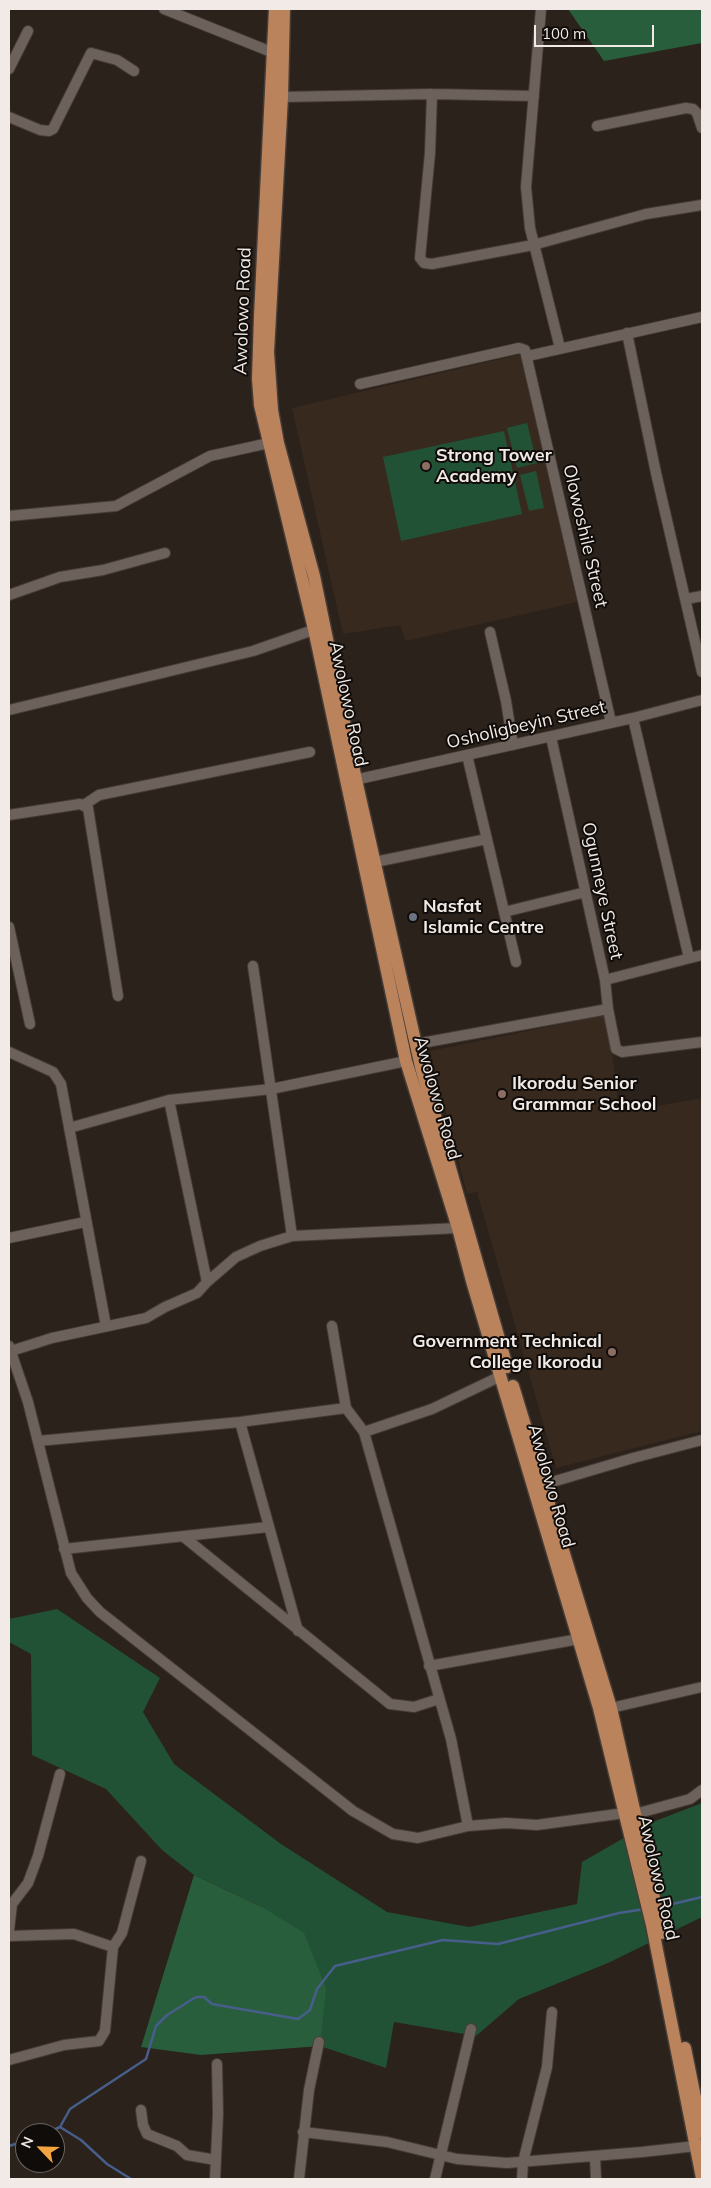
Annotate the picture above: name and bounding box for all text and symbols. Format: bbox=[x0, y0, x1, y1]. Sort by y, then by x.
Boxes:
scale bar bbox=[536, 15, 656, 47]
text: 100 m bbox=[542, 24, 586, 43]
street label: Awolowo Road bbox=[230, 247, 256, 375]
place label: Strong Tower Academy bbox=[436, 445, 552, 488]
marker: Strong Tower Academy bbox=[420, 460, 432, 472]
street label: Olowoshile Street bbox=[558, 462, 612, 610]
street label: Awolowo Road bbox=[324, 639, 372, 769]
street label: Osholigbeyin Street bbox=[444, 696, 608, 754]
street label: Ogunneye Street bbox=[577, 820, 627, 962]
place label: Nasfat Islamic Centre bbox=[423, 896, 544, 939]
marker: Nasfat Islamic Centre bbox=[407, 911, 419, 923]
street label: Awolowo Road bbox=[409, 1034, 465, 1162]
place label: Ikorodu Senior Grammar School bbox=[512, 1073, 657, 1116]
marker: Ikorodu Senior Grammar School bbox=[496, 1088, 508, 1100]
place label: Government Technical College Ikorodu bbox=[412, 1331, 602, 1374]
marker: Government Technical College Ikorodu bbox=[606, 1346, 618, 1358]
street label: Awolowo Road bbox=[523, 1422, 579, 1550]
street label: Awolowo Road bbox=[633, 1813, 683, 1943]
north arrow bbox=[15, 2123, 65, 2173]
text: N bbox=[17, 2134, 38, 2151]

